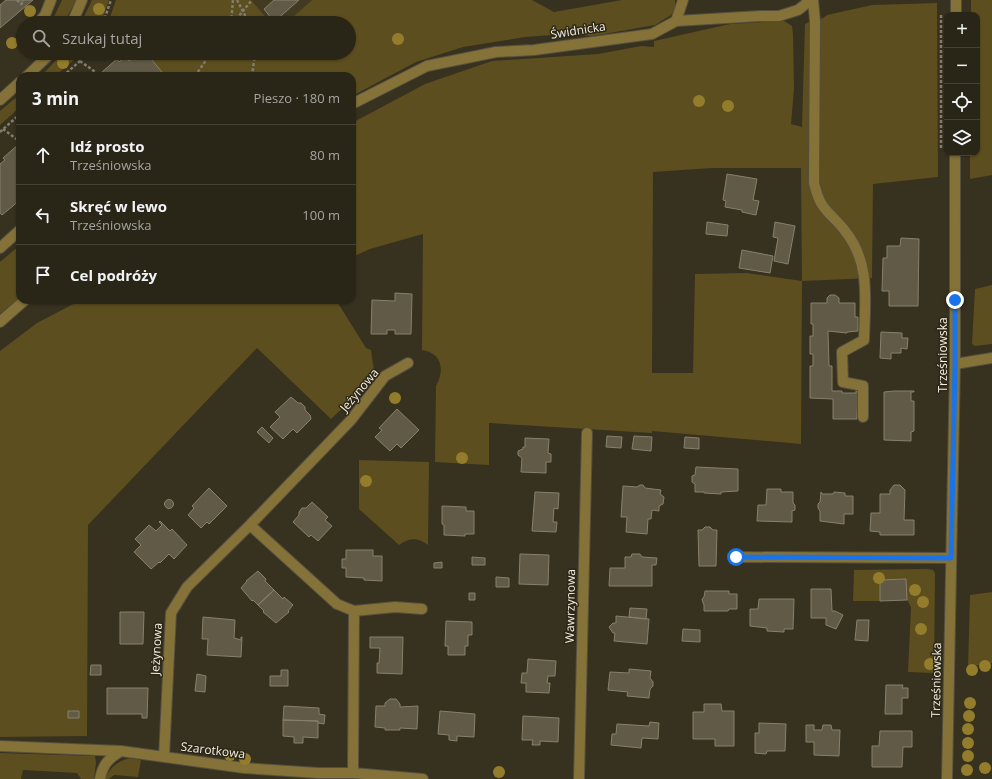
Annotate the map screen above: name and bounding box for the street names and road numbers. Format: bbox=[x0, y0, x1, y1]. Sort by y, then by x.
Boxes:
street label: Świdnicka bbox=[549, 17, 607, 43]
street label: Trześniowska bbox=[934, 317, 951, 393]
street label: Jeżynowa bbox=[335, 365, 382, 416]
street label: Wawrzynowa bbox=[561, 569, 579, 643]
street label: Jeżynowa bbox=[146, 623, 166, 676]
street label: Trześniowska bbox=[927, 642, 945, 718]
street label: Szarotkowa bbox=[180, 738, 246, 762]

